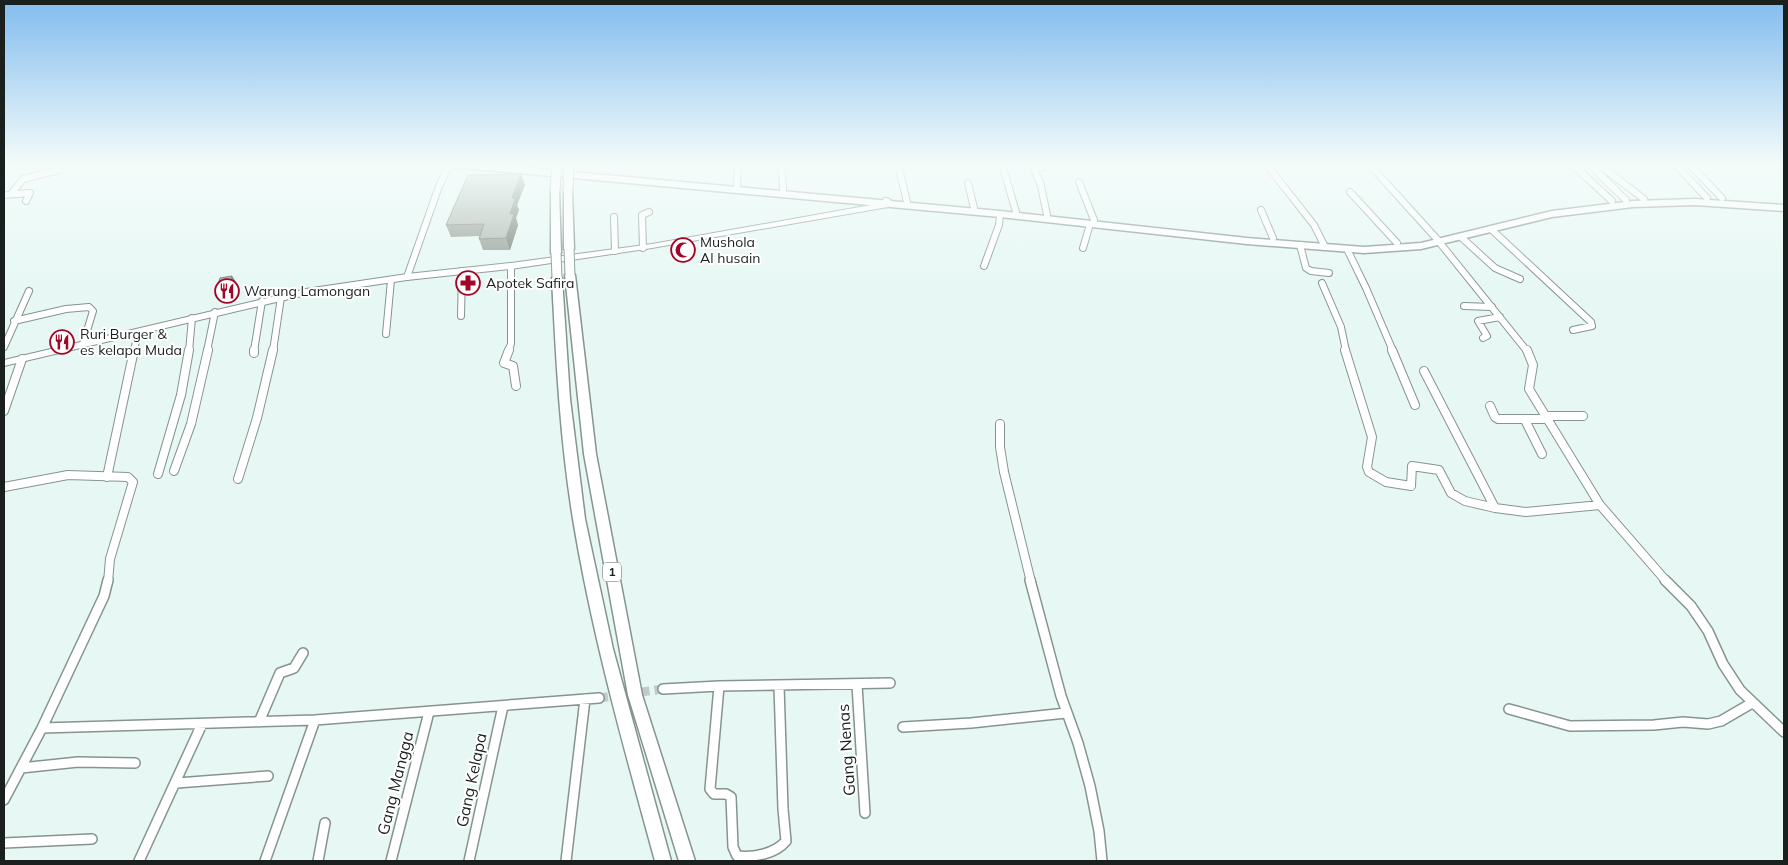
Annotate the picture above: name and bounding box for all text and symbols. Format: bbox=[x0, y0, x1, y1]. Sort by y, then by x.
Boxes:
place label: Mushola Al husain bbox=[700, 233, 760, 267]
mosque icon: Mushola Al husain bbox=[670, 237, 696, 263]
pharmacy icon: Apotek Safira bbox=[455, 270, 481, 296]
place label: Apotek Safira bbox=[486, 274, 575, 292]
restaurant icon: Warung Lamongan bbox=[214, 278, 240, 304]
place label: Warung Lamongan bbox=[244, 282, 370, 300]
place label: Ruri Burger & es kelapa Muda bbox=[80, 325, 182, 359]
restaurant icon: Ruri Burger & es kelapa Muda bbox=[49, 329, 75, 355]
road number: 1 bbox=[603, 562, 621, 582]
street label: Gang Nenas bbox=[833, 703, 859, 797]
street label: Gang Mangga bbox=[372, 729, 418, 837]
street label: Gang Kelapa bbox=[451, 731, 491, 829]

